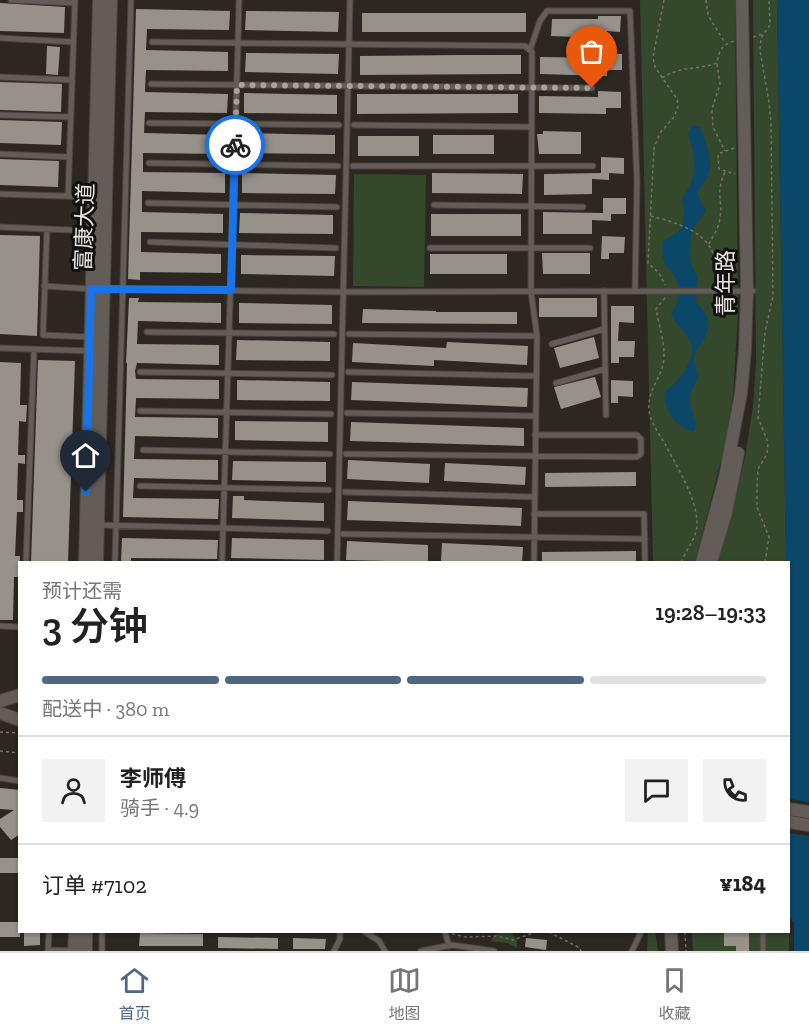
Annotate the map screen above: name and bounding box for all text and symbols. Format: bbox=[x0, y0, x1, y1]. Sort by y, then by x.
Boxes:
pin bbox=[566, 26, 617, 88]
icon: bag bbox=[575, 35, 608, 68]
courier bbox=[205, 115, 265, 175]
icon: bike bbox=[219, 129, 252, 162]
street label: 富康大道 bbox=[69, 183, 100, 271]
street label: 青年路 bbox=[712, 250, 739, 316]
pin bbox=[60, 430, 111, 492]
icon: home bbox=[69, 439, 102, 472]
text: 预计还需 bbox=[42, 579, 122, 603]
text: 19:28–19:33 bbox=[655, 599, 766, 626]
text: 3 分钟 bbox=[42, 603, 148, 650]
text: 配送中 · 380 m bbox=[42, 697, 169, 721]
button: person bbox=[42, 759, 105, 822]
button: chat bbox=[625, 759, 688, 822]
button: phone bbox=[703, 759, 766, 822]
text: 李师傅 bbox=[120, 765, 186, 792]
text: 骑手 · 4.9 bbox=[120, 796, 199, 820]
text: ¥184 bbox=[720, 870, 766, 897]
text: 订单 #7102 bbox=[42, 872, 147, 899]
tab: 首页 bbox=[118, 964, 151, 1024]
tab: 地图 bbox=[388, 964, 421, 1024]
tab: 收藏 bbox=[658, 964, 691, 1024]

